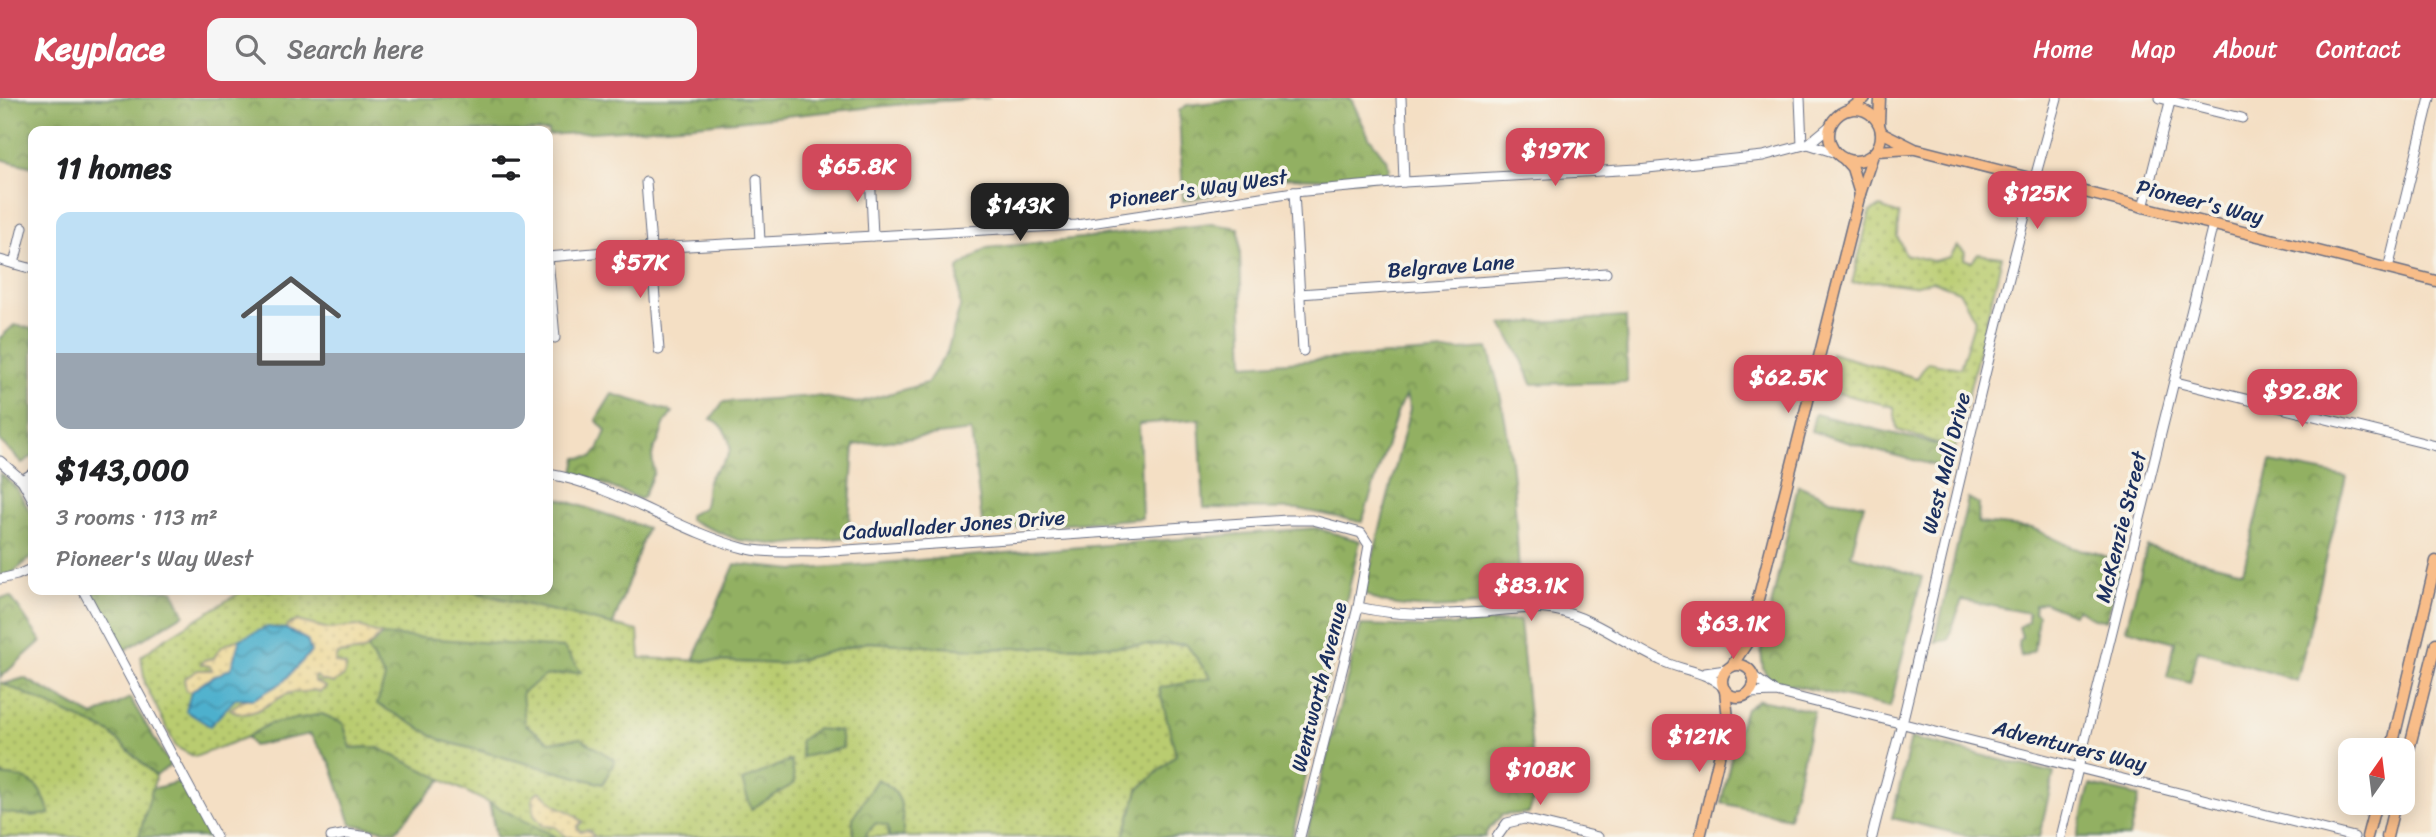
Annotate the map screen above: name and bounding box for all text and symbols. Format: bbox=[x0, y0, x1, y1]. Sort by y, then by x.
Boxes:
search box bbox=[207, 18, 697, 81]
text: Keyplace bbox=[35, 20, 165, 78]
text: Search here bbox=[287, 26, 424, 72]
text: Home bbox=[2033, 28, 2093, 70]
text: Map bbox=[2131, 28, 2175, 70]
text: About bbox=[2213, 28, 2278, 70]
text: Contact bbox=[2316, 28, 2401, 70]
icon: search bbox=[231, 30, 269, 68]
pin: $197K bbox=[1506, 129, 1604, 188]
text: $197K bbox=[1522, 130, 1588, 171]
text: 11 homes bbox=[56, 141, 171, 195]
pin: $65.8K bbox=[800, 144, 914, 204]
text: $65.8K bbox=[818, 146, 896, 187]
icon: filters bbox=[487, 149, 525, 187]
street label: Pioneer's Way West bbox=[1106, 157, 1291, 220]
street label: Pioneer's Way bbox=[2133, 168, 2268, 236]
pin: $125K bbox=[1988, 172, 2086, 231]
text: $125K bbox=[2004, 173, 2070, 214]
pin: $143K bbox=[971, 184, 1069, 243]
text: $143K bbox=[987, 185, 1053, 226]
pin: $57K bbox=[599, 240, 681, 300]
text: $57K bbox=[612, 242, 668, 283]
street label: Belgrave Lane bbox=[1386, 243, 1516, 289]
icon: home bbox=[228, 258, 354, 384]
pin: $62.5K bbox=[1731, 356, 1845, 415]
text: $62.5K bbox=[1750, 357, 1826, 398]
pin: $92.8K bbox=[2245, 370, 2359, 429]
text: $92.8K bbox=[2263, 371, 2341, 412]
street label: West Mall Drive bbox=[1910, 388, 1982, 538]
text: $143,000 bbox=[56, 443, 189, 497]
street label: McKenzie Street bbox=[2084, 446, 2159, 607]
text: 3 rooms · 113 m² bbox=[56, 497, 218, 538]
street label: Cadwallader Jones Drive bbox=[842, 498, 1067, 552]
text: Pioneer's Way West bbox=[56, 538, 253, 579]
pin: $83.1K bbox=[1474, 564, 1588, 623]
text: $83.1K bbox=[1495, 565, 1567, 606]
street label: Wentworth Avenue bbox=[1280, 598, 1358, 776]
pin: $63.1K bbox=[1676, 602, 1790, 661]
text: $63.1K bbox=[1697, 603, 1769, 644]
street label: Adventurers Way bbox=[1988, 708, 2151, 783]
pin: $121K bbox=[1650, 714, 1748, 774]
text: $121K bbox=[1668, 716, 1730, 757]
north arrow bbox=[2338, 738, 2415, 816]
map controls bbox=[2338, 738, 2415, 815]
pin: $108K bbox=[1491, 748, 1589, 807]
text: $108K bbox=[1506, 749, 1574, 790]

